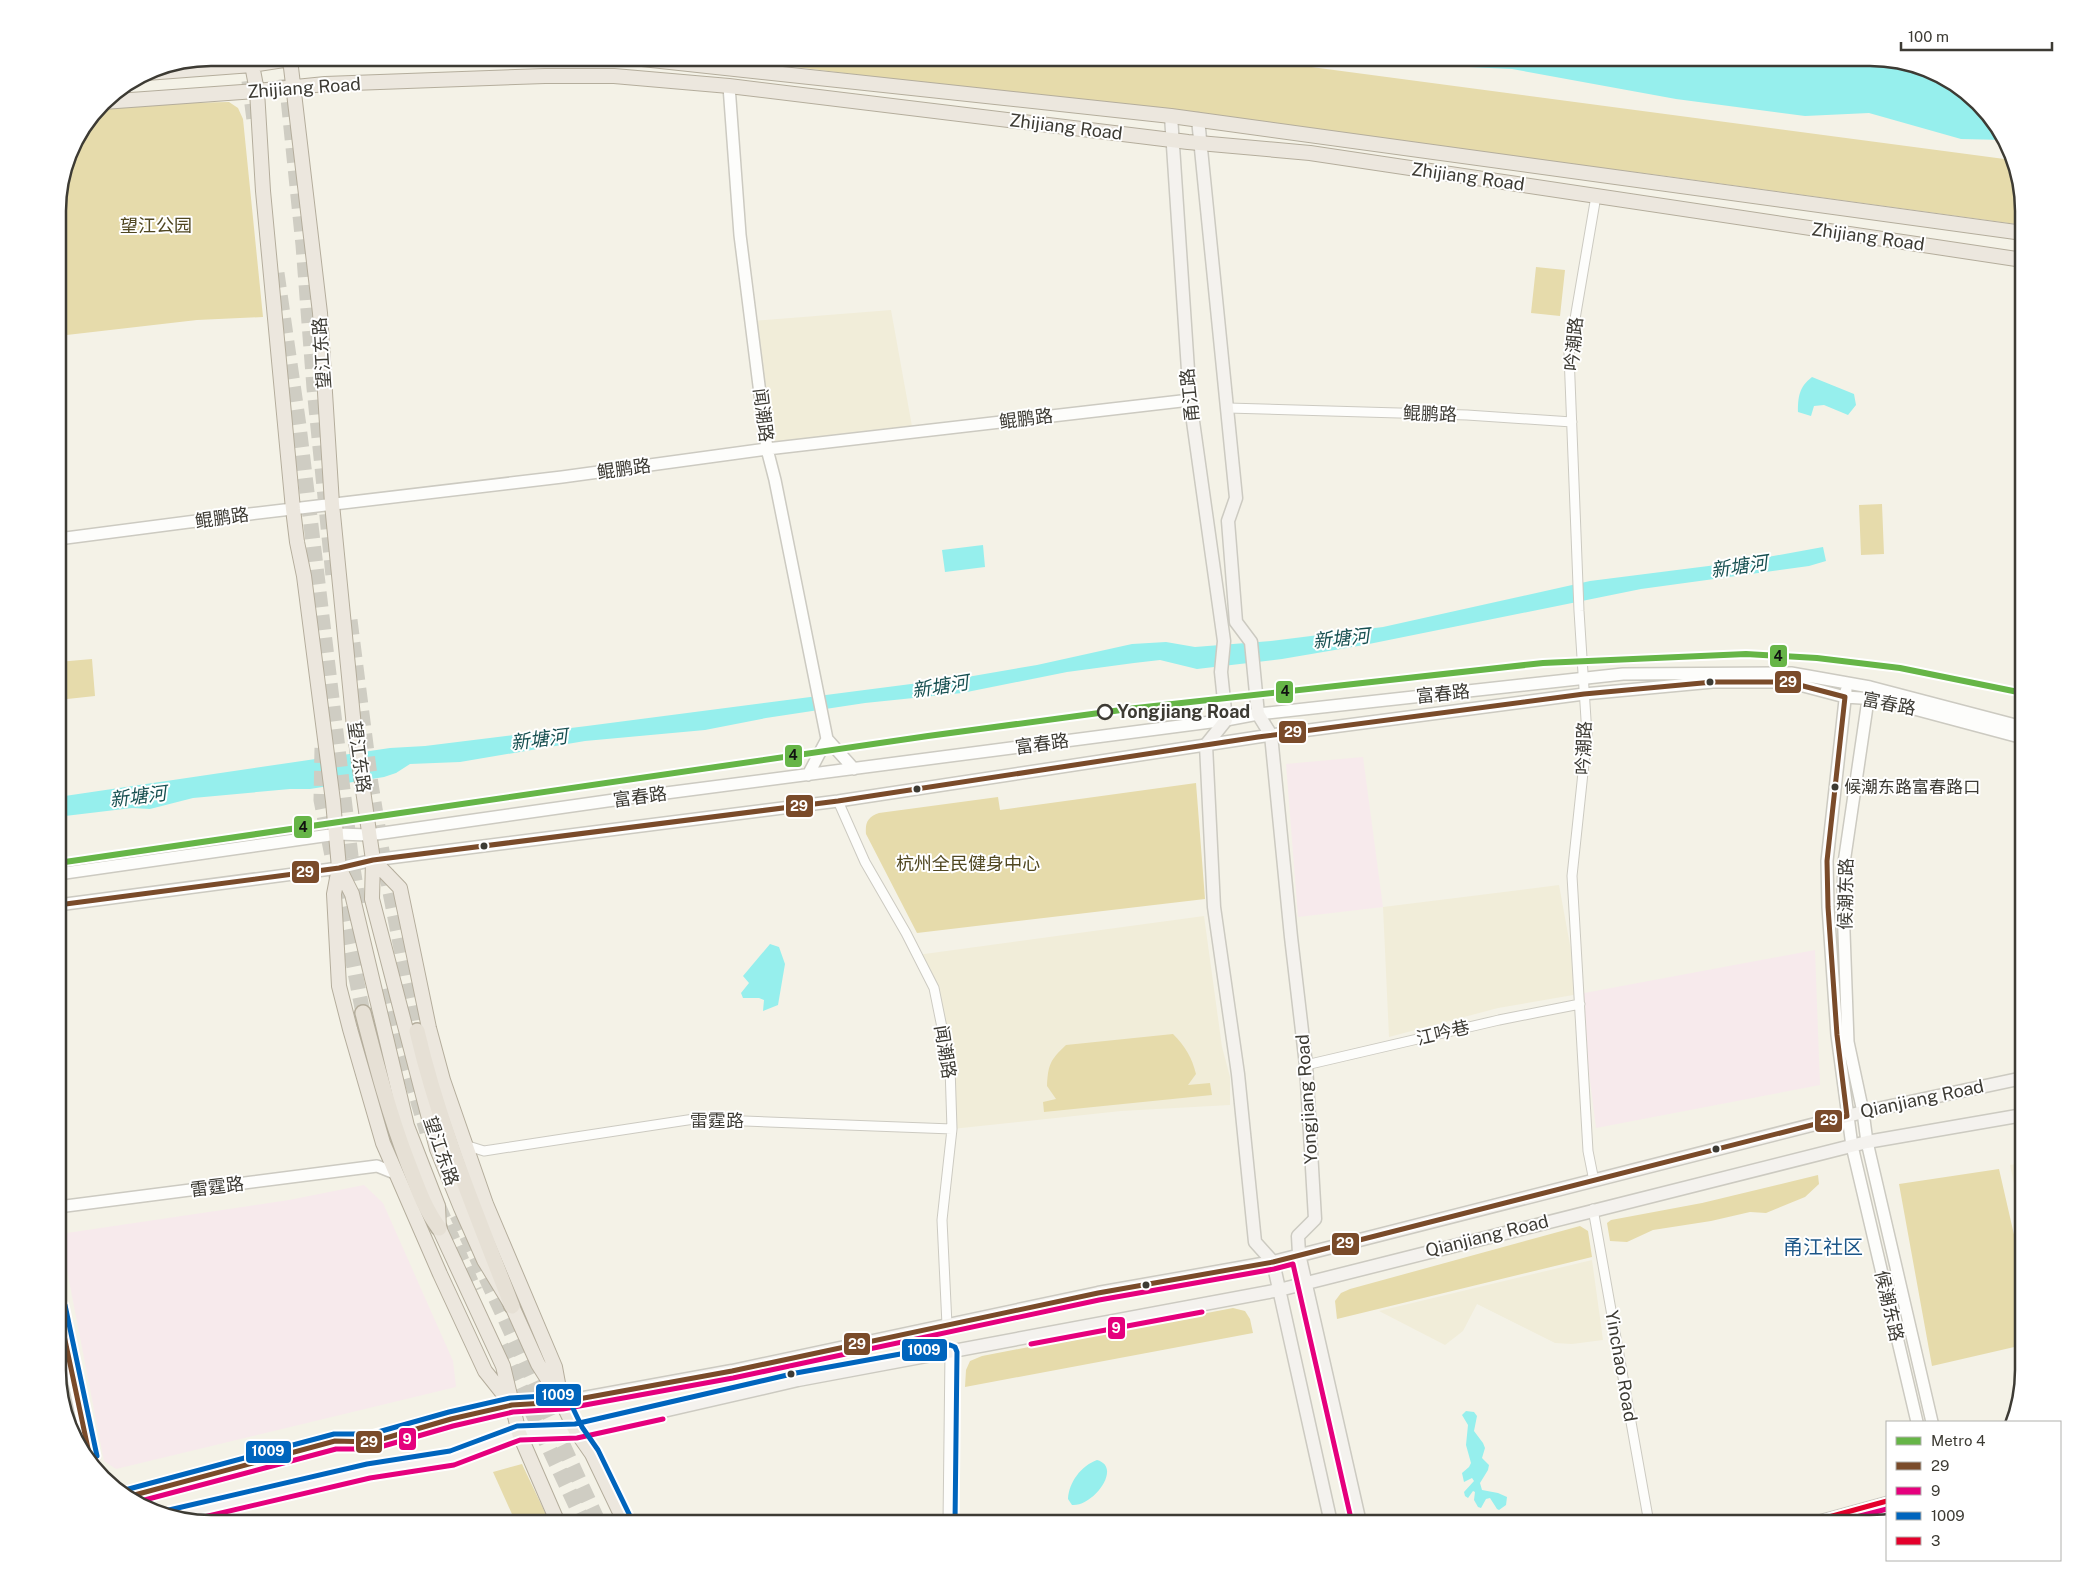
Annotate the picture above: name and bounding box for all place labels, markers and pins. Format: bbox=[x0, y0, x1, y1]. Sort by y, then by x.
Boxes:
unlabelled marker bbox=[1705, 677, 1715, 687]
place label: Yongjiang Road bbox=[1117, 701, 1250, 722]
marker: Yongjiang Road bbox=[1097, 704, 1113, 720]
place label: 候潮东路富春路口 bbox=[1844, 777, 1980, 797]
marker: 候潮东路富春路口 bbox=[1830, 782, 1840, 792]
unlabelled marker bbox=[912, 784, 922, 794]
unlabelled marker bbox=[479, 841, 489, 851]
unlabelled marker bbox=[1711, 1144, 1721, 1154]
unlabelled marker bbox=[1141, 1280, 1151, 1290]
unlabelled marker bbox=[786, 1369, 796, 1379]

